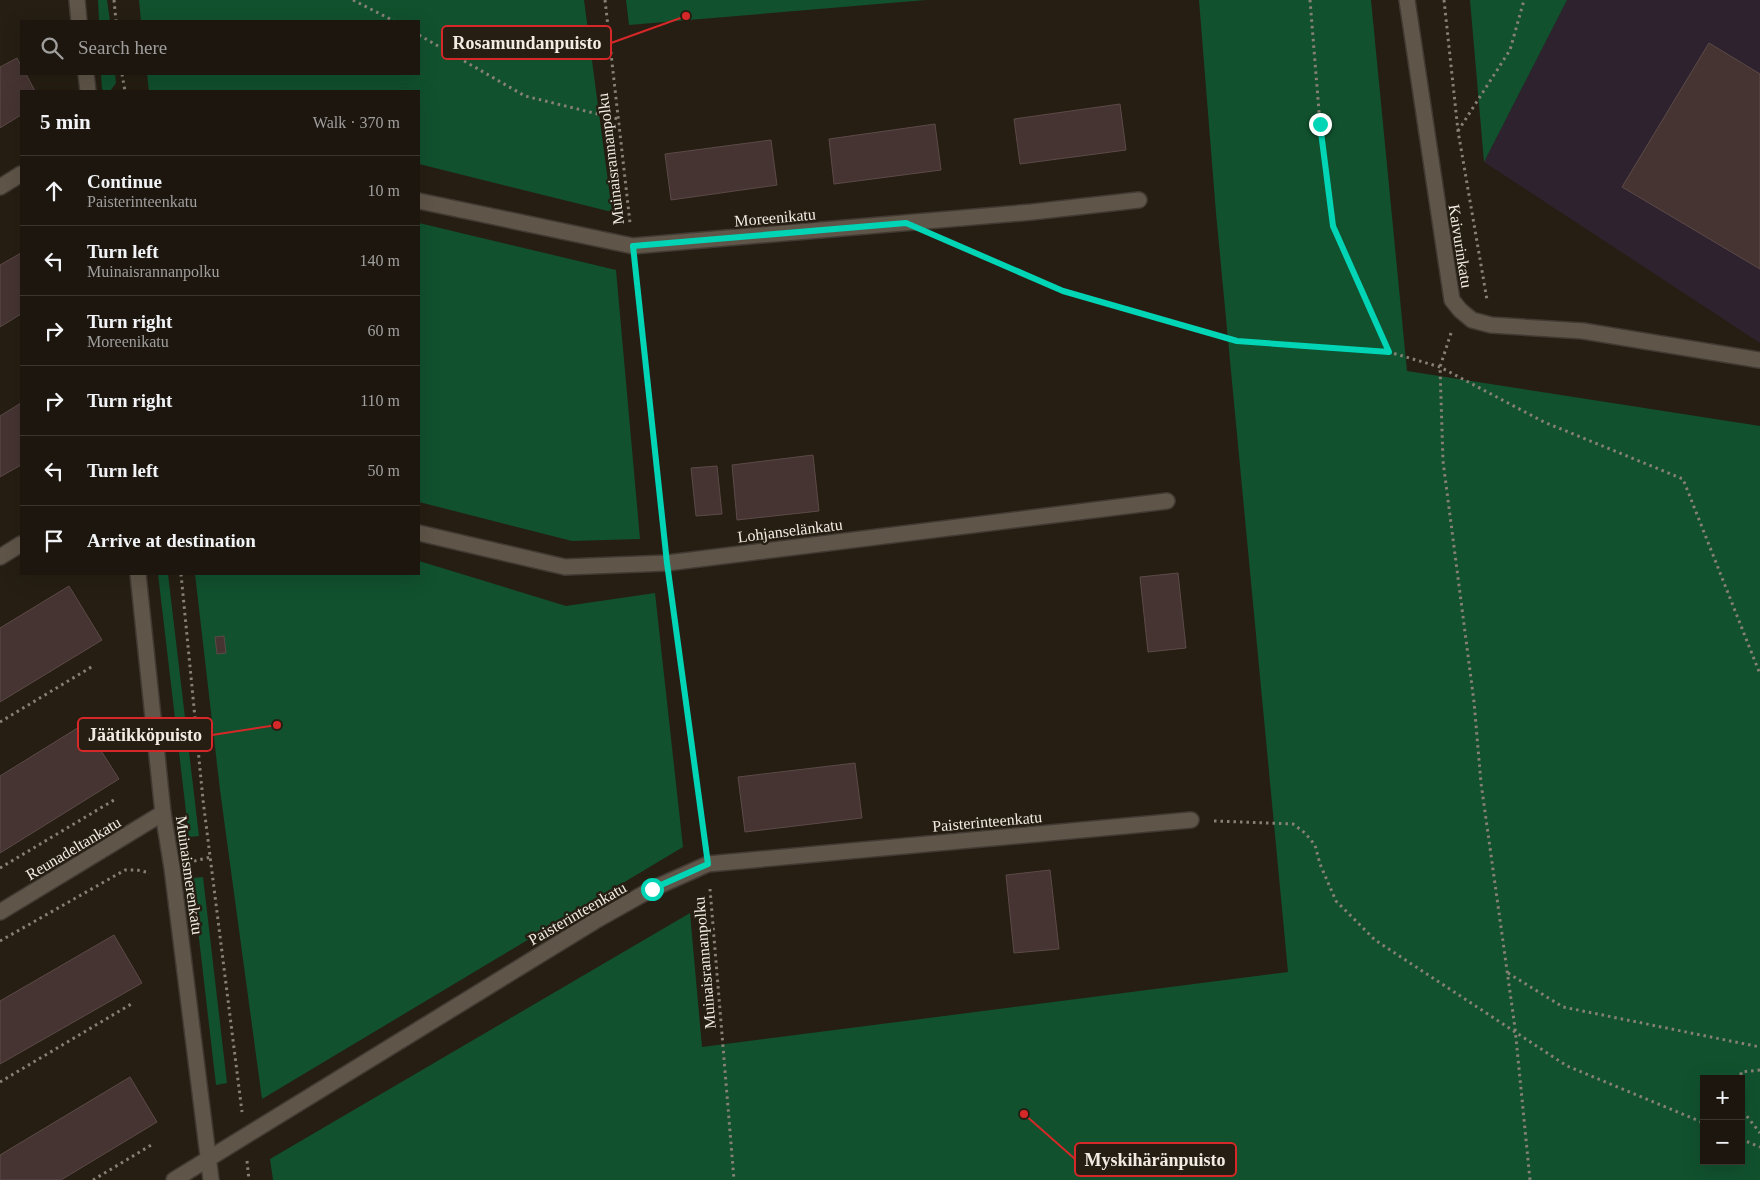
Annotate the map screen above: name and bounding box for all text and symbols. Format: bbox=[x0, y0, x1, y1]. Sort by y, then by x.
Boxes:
search box bbox=[20, 20, 420, 75]
callout: Rosamundanpuisto bbox=[442, 26, 611, 59]
text: Rosamundanpuisto bbox=[452, 33, 602, 53]
icon: search bbox=[38, 34, 66, 62]
text: Search here bbox=[78, 37, 167, 58]
street label: Muinaisrannanpolku bbox=[594, 92, 628, 226]
text: 5 min bbox=[40, 110, 91, 134]
route end bbox=[1309, 113, 1332, 136]
text: Walk · 370 m bbox=[313, 114, 400, 131]
text: Continue bbox=[87, 171, 162, 192]
icon: ahead bbox=[40, 177, 68, 205]
text: 10 m bbox=[368, 182, 400, 199]
text: Paisterinteenkatu bbox=[87, 193, 197, 210]
street label: Kaivurinkatu bbox=[1446, 203, 1476, 289]
street label: Moreenikatu bbox=[734, 205, 817, 230]
text: Turn left bbox=[87, 241, 159, 262]
icon: left bbox=[40, 247, 68, 275]
text: 140 m bbox=[360, 252, 400, 269]
text: Muinaisrannanpolku bbox=[87, 263, 219, 280]
text: Turn right bbox=[87, 311, 172, 332]
icon: right bbox=[40, 317, 68, 345]
text: 60 m bbox=[368, 322, 400, 339]
text: Moreenikatu bbox=[87, 333, 169, 350]
icon: right bbox=[40, 387, 68, 415]
text: Turn right bbox=[87, 390, 172, 411]
text: 110 m bbox=[360, 392, 400, 409]
icon: left bbox=[40, 457, 68, 485]
text: Turn left bbox=[87, 460, 159, 481]
text: 50 m bbox=[368, 462, 400, 479]
street label: Lohjanselänkatu bbox=[737, 516, 844, 546]
icon: arrive bbox=[40, 527, 68, 555]
text: Arrive at destination bbox=[87, 530, 256, 551]
callout: Jäätikköpuisto bbox=[78, 718, 212, 751]
text: Jäätikköpuisto bbox=[88, 725, 202, 745]
street label: Paisterinteenkatu bbox=[931, 808, 1043, 835]
street label: Reunadeltankatu bbox=[23, 813, 124, 883]
street label: Muinaismerenkatu bbox=[173, 814, 206, 936]
route start bbox=[641, 878, 664, 901]
street label: Paisterinteenkatu bbox=[525, 879, 629, 948]
street label: Muinaisrannanpolku bbox=[690, 896, 720, 1030]
map controls bbox=[1700, 1075, 1745, 1165]
button: + bbox=[1700, 1075, 1745, 1120]
button: − bbox=[1700, 1120, 1745, 1165]
callout: Myskihäränpuisto bbox=[1075, 1143, 1236, 1176]
text: Myskihäränpuisto bbox=[1084, 1150, 1226, 1170]

